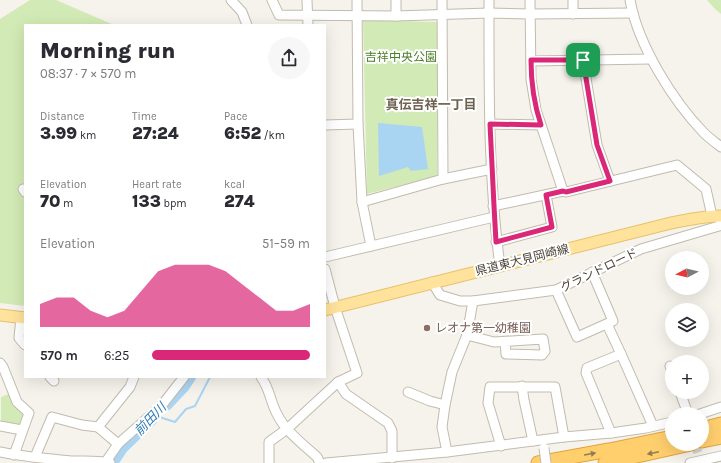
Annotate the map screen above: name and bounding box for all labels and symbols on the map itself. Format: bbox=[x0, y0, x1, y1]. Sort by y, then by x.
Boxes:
pin bbox=[566, 43, 600, 77]
park label: 吉祥中央公園 bbox=[365, 50, 437, 64]
district label: 真伝吉祥一丁目 bbox=[385, 97, 477, 112]
street label: 県道東大見岡崎線 bbox=[474, 242, 570, 278]
street label: グランドロード bbox=[558, 245, 640, 295]
north arrow bbox=[665, 251, 709, 295]
place label: レオナ第一幼稚園 bbox=[435, 321, 531, 335]
marker: レオナ第一幼稚園 bbox=[422, 323, 432, 333]
water label: 前田川 bbox=[131, 398, 170, 438]
one-way arrow bbox=[584, 450, 596, 456]
one-way arrow bbox=[647, 450, 659, 456]

